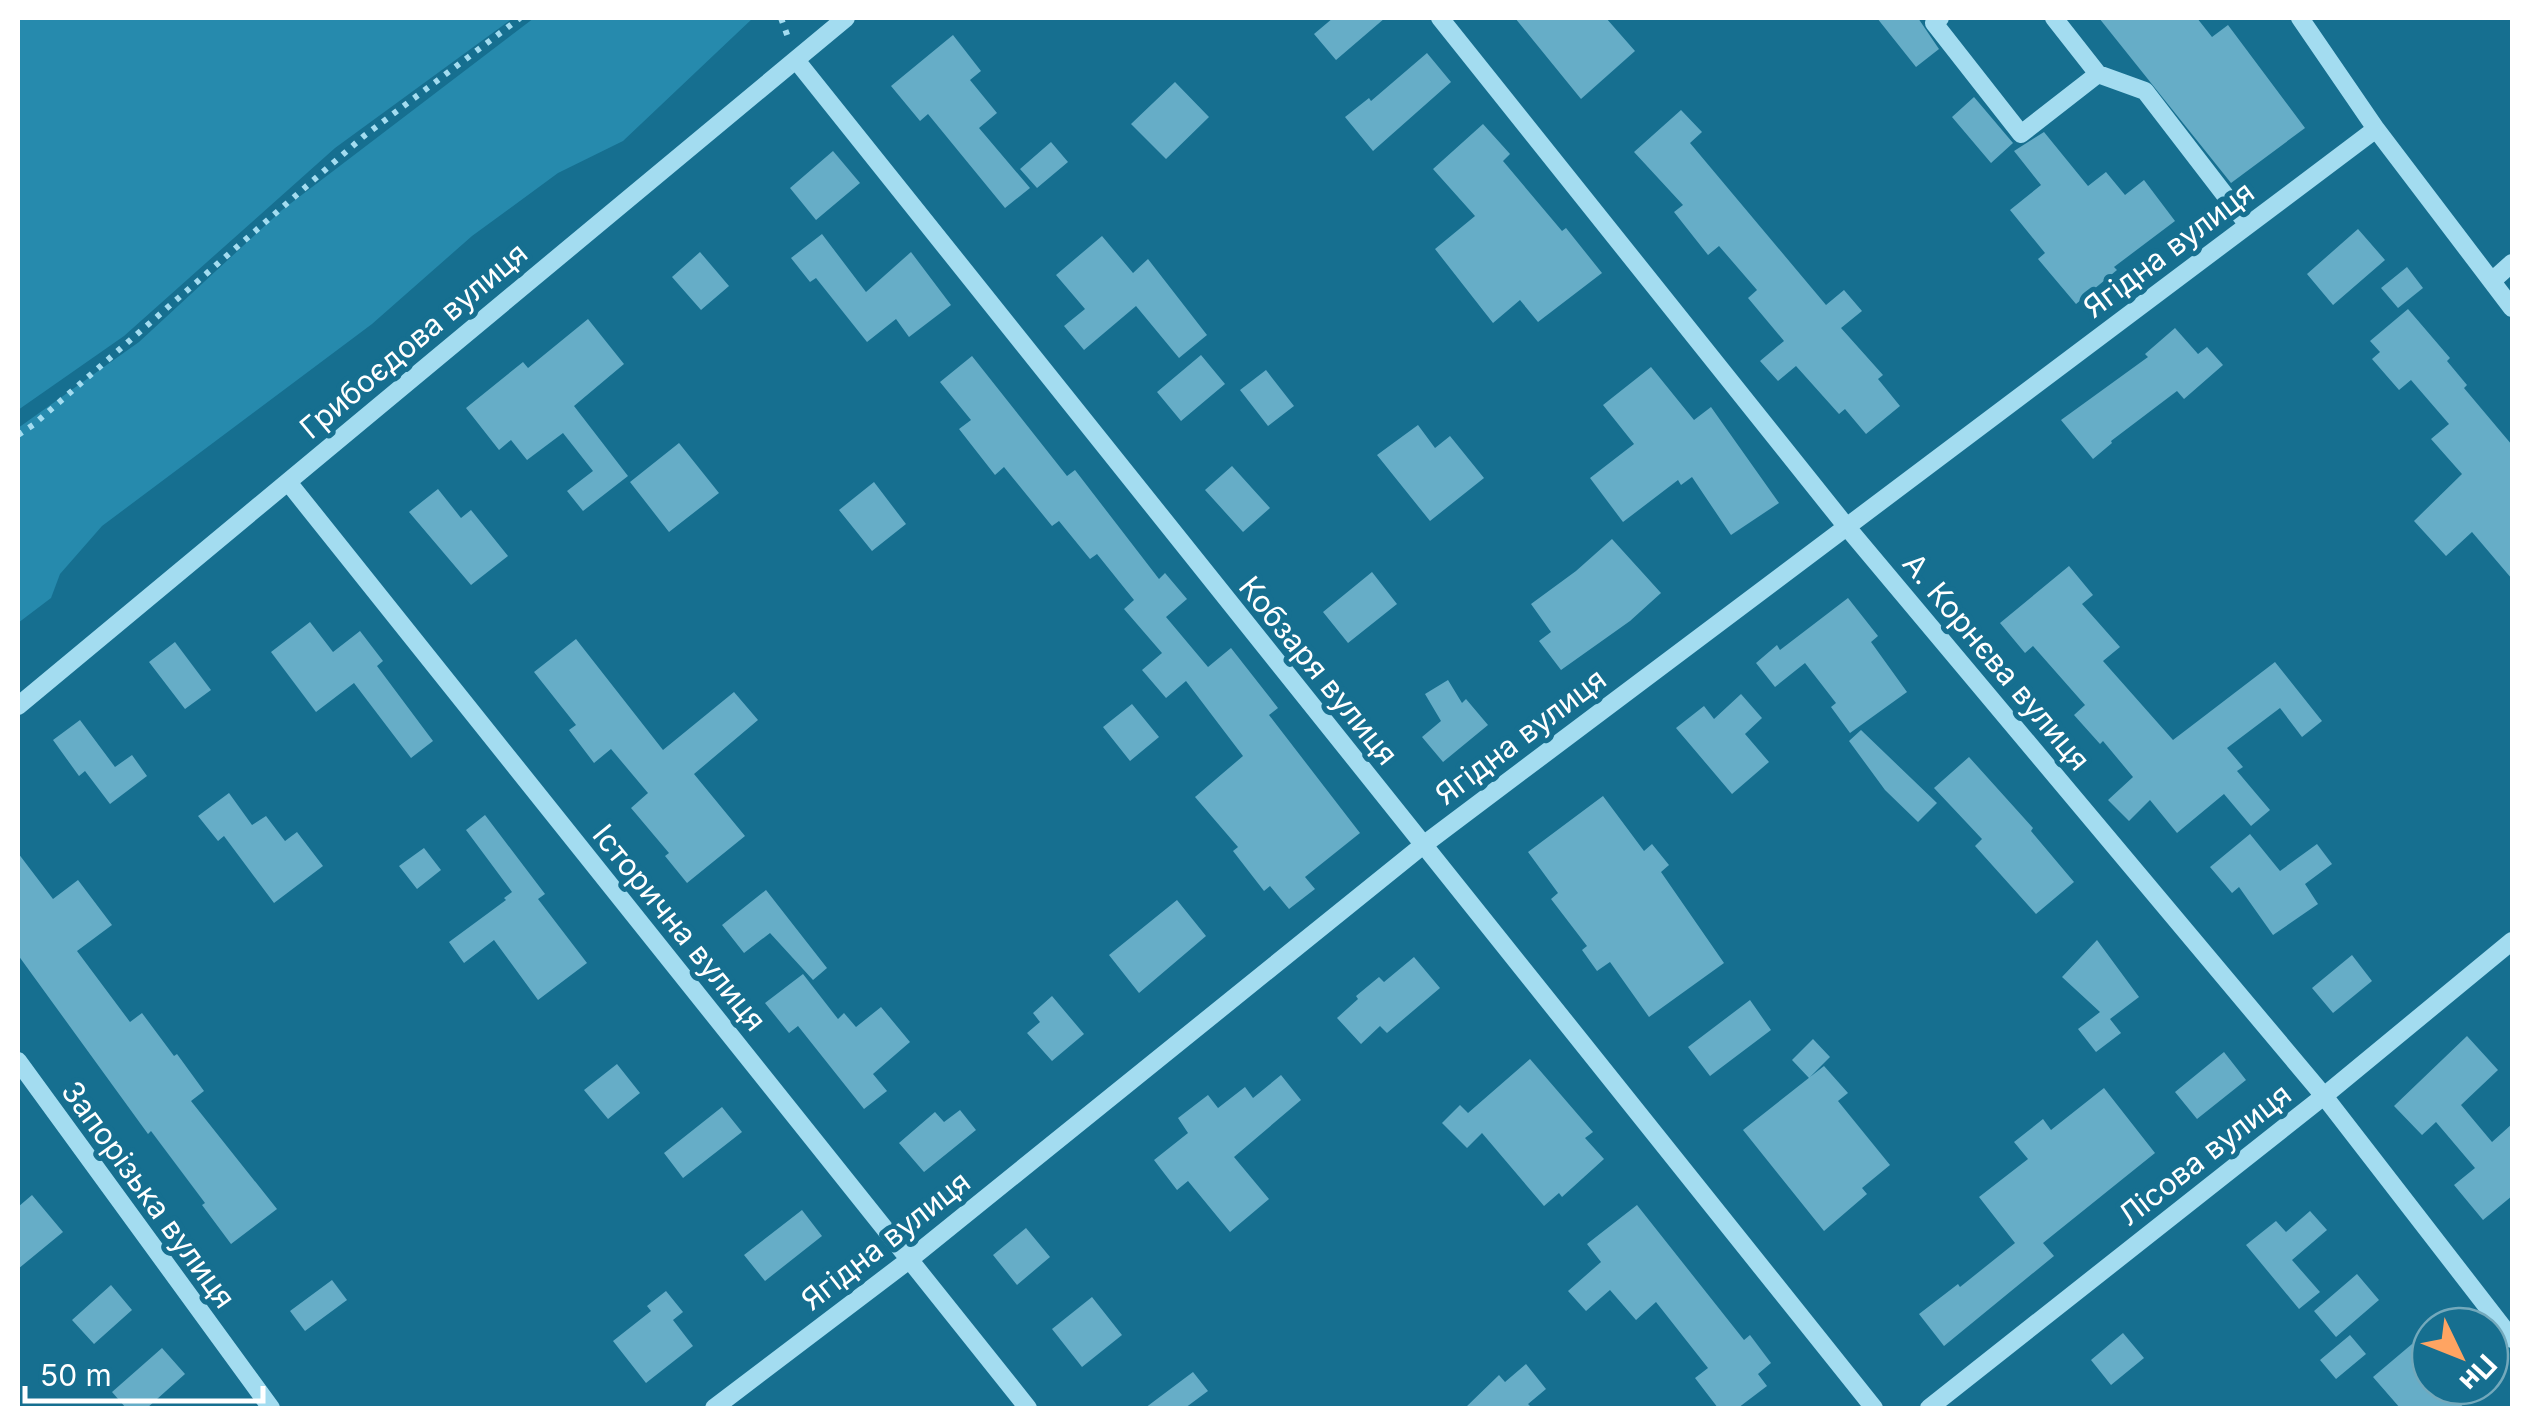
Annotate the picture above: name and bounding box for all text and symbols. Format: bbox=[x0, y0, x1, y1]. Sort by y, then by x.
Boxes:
street label: Ягідна вулиця bbox=[2076, 173, 2261, 325]
street label: Грибоєдова вулиця bbox=[292, 235, 534, 446]
street label: А. Корнєва вулиця bbox=[1896, 546, 2098, 777]
street label: Кобзаря вулиця bbox=[1232, 569, 1406, 772]
street label: Ягідна вулиця bbox=[1428, 660, 1613, 812]
street label: Історична вулиця bbox=[586, 817, 774, 1038]
street label: Запорізька вулиця bbox=[54, 1074, 243, 1315]
street label: Лісова вулиця bbox=[2111, 1076, 2298, 1233]
street label: Ягідна вулиця bbox=[794, 1163, 977, 1317]
north arrow bbox=[2410, 1306, 2510, 1406]
scale bar bbox=[25, 1341, 262, 1403]
text: Пн bbox=[2453, 1347, 2504, 1399]
text: 50 m bbox=[40, 1357, 112, 1393]

